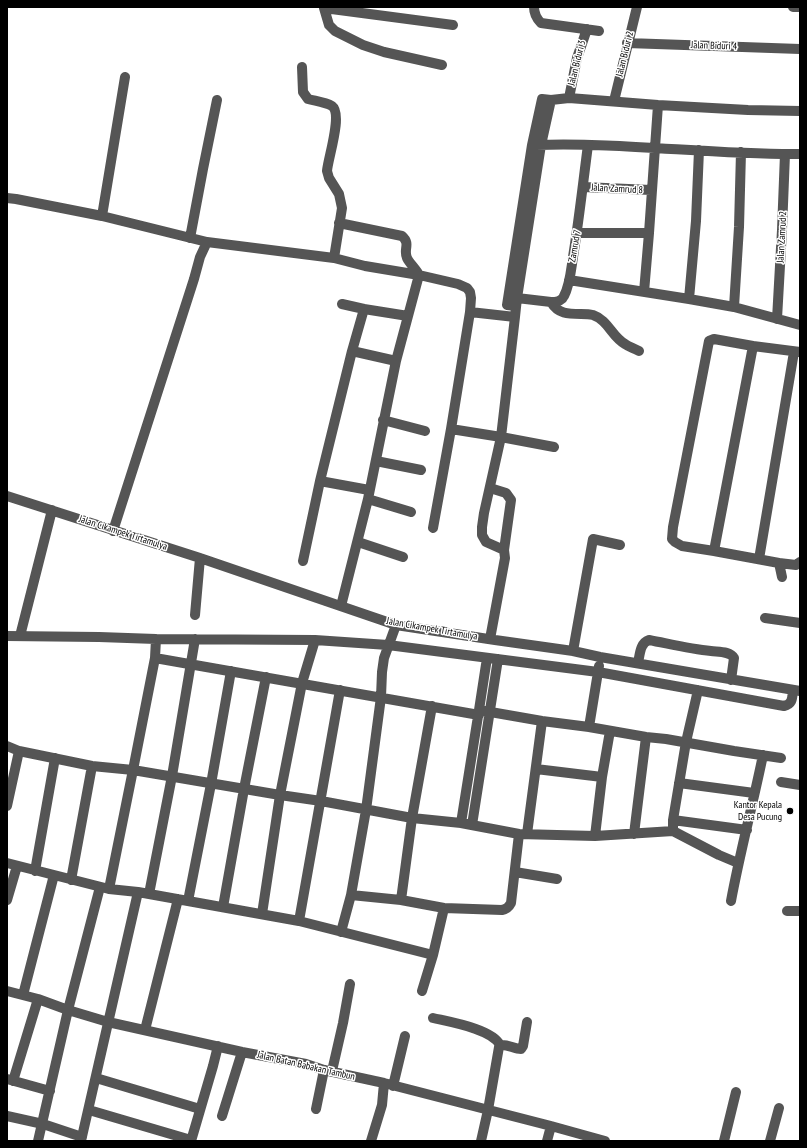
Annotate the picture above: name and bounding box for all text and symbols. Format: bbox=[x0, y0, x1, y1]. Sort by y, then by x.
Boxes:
street label: Jalan Biduri 2 bbox=[614, 30, 636, 78]
street label: Jalan Biduri 3 bbox=[566, 39, 588, 87]
street label: Jalan Biduri 4 bbox=[691, 39, 737, 53]
street label: Jalan Zamrud 8 bbox=[591, 182, 643, 196]
street label: Jalan Zamrud 2 bbox=[775, 211, 789, 263]
street label: Zamrud 7 bbox=[566, 229, 584, 263]
street label: Jalan Cikampek Tirtamulya bbox=[77, 513, 169, 553]
street label: Jalan Cikampek Tirtamulya bbox=[386, 615, 478, 643]
place label: Kantor Kepala Desa Pucung bbox=[734, 799, 782, 822]
marker: Kantor Kepala Desa Pucung bbox=[785, 806, 795, 816]
street label: Jalan Batan Babakan Tambun bbox=[256, 1049, 356, 1083]

